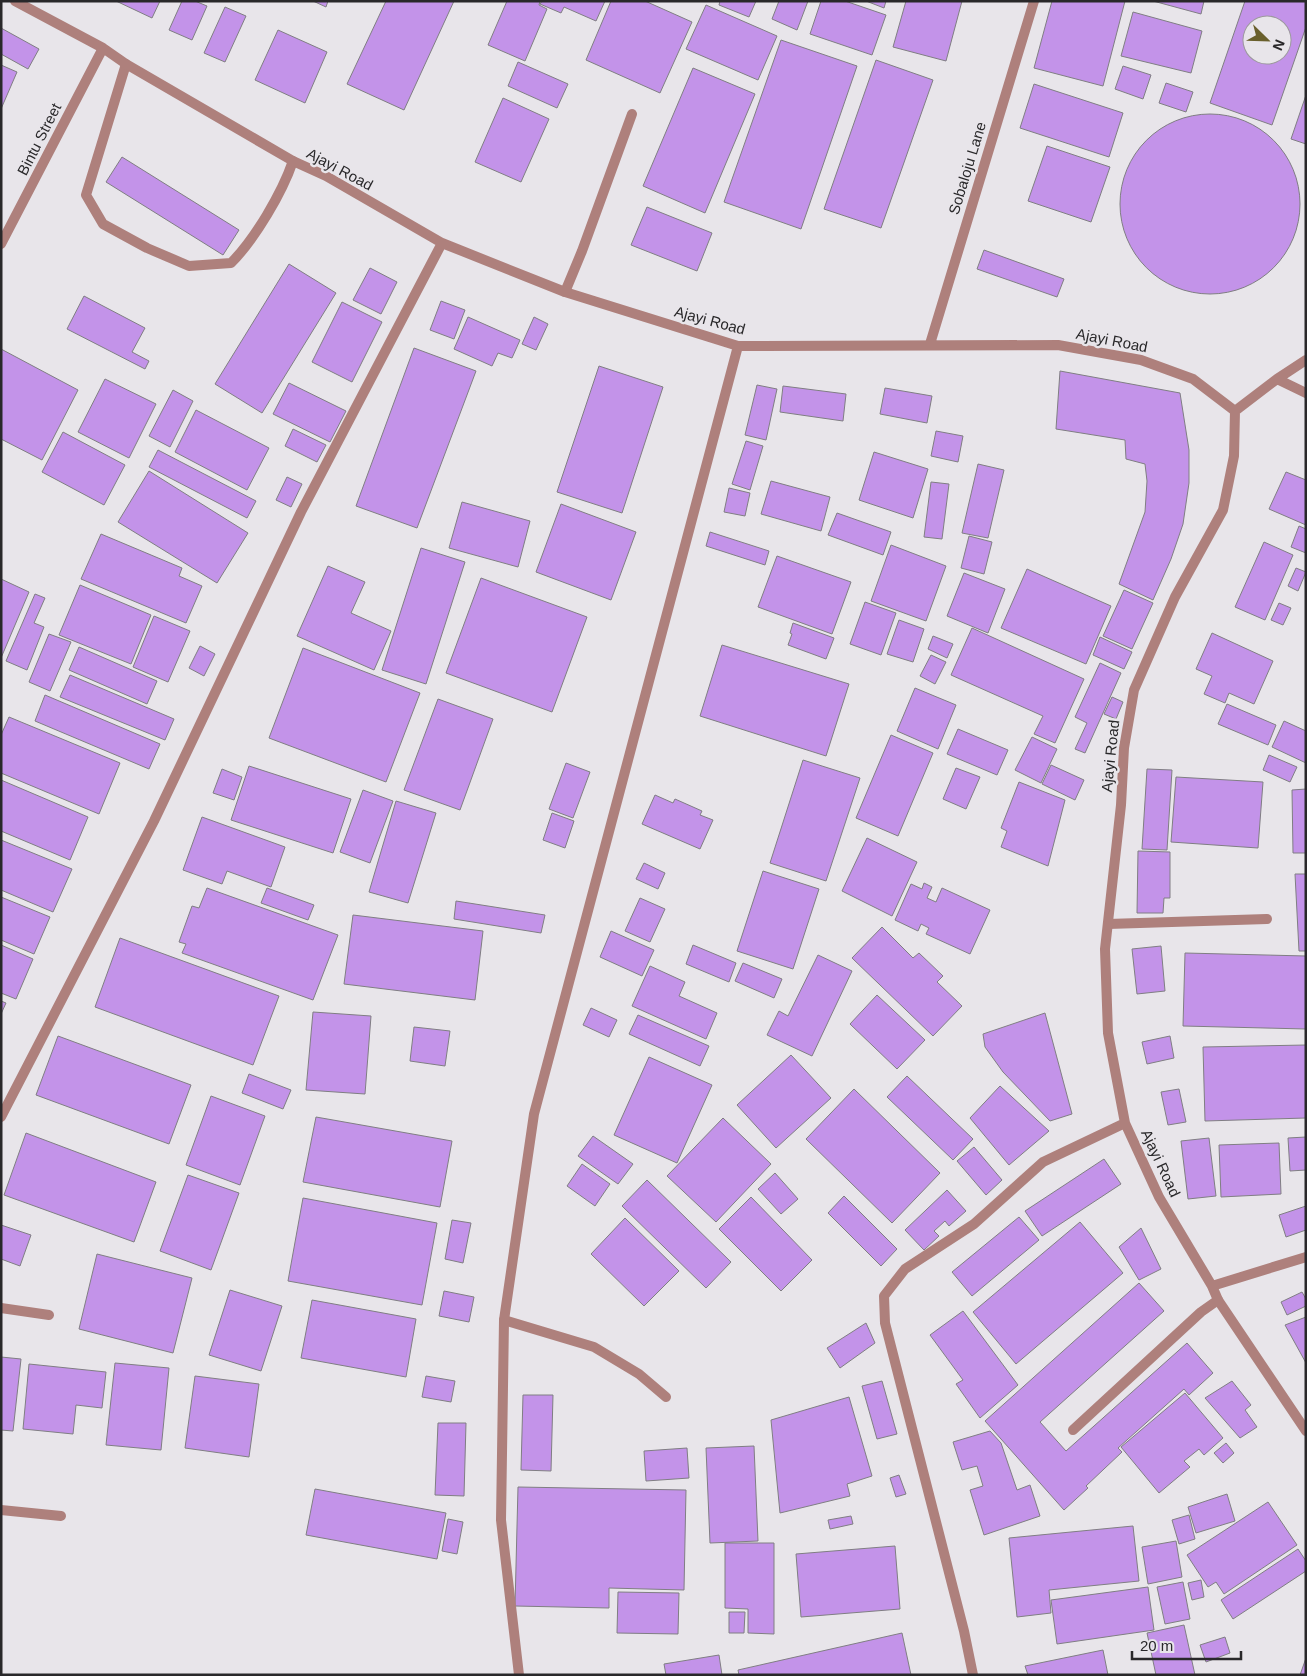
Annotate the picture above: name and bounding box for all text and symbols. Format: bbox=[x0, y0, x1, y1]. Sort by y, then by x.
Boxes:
north arrow bbox=[1242, 15, 1292, 65]
text: N bbox=[1270, 37, 1288, 53]
street label: Bintu Street bbox=[14, 99, 65, 178]
street label: Sobaloju Lane bbox=[945, 120, 989, 216]
street label: Ajayi Road bbox=[304, 144, 376, 194]
street label: Ajayi Road bbox=[673, 302, 747, 338]
street label: Ajayi Road bbox=[1075, 325, 1149, 355]
street label: Ajayi Road bbox=[1098, 719, 1122, 793]
street label: Ajayi Road bbox=[1138, 1127, 1184, 1199]
scale bar bbox=[1132, 1628, 1241, 1660]
text: 20 m bbox=[1140, 1637, 1173, 1654]

